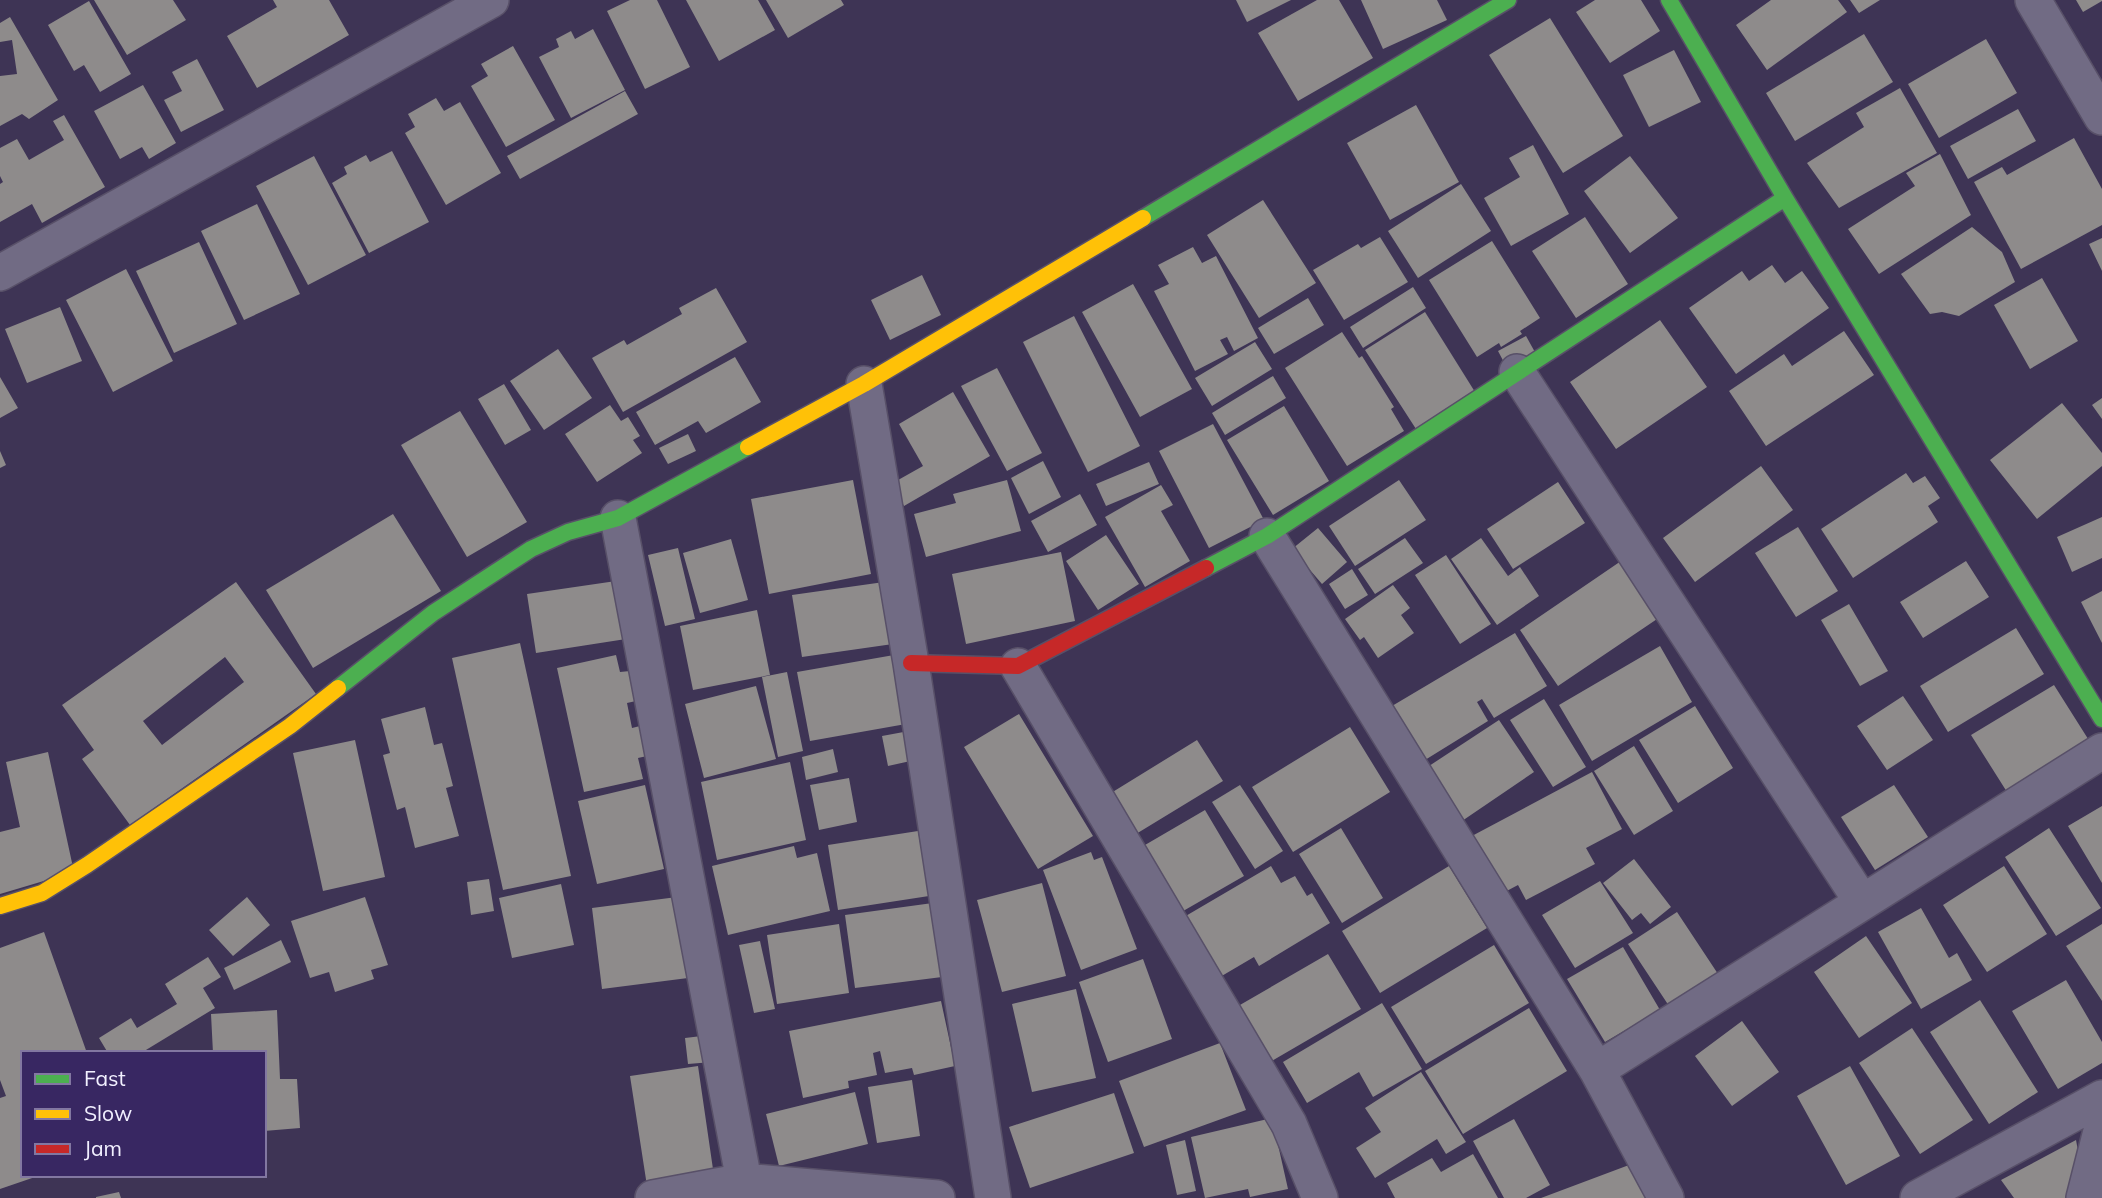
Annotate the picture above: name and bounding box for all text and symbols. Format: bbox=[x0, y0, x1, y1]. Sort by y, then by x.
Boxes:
legend bbox=[21, 1051, 266, 1177]
text: Fast bbox=[84, 1065, 126, 1091]
text: Slow bbox=[84, 1100, 132, 1126]
text: Jam bbox=[84, 1135, 122, 1161]

